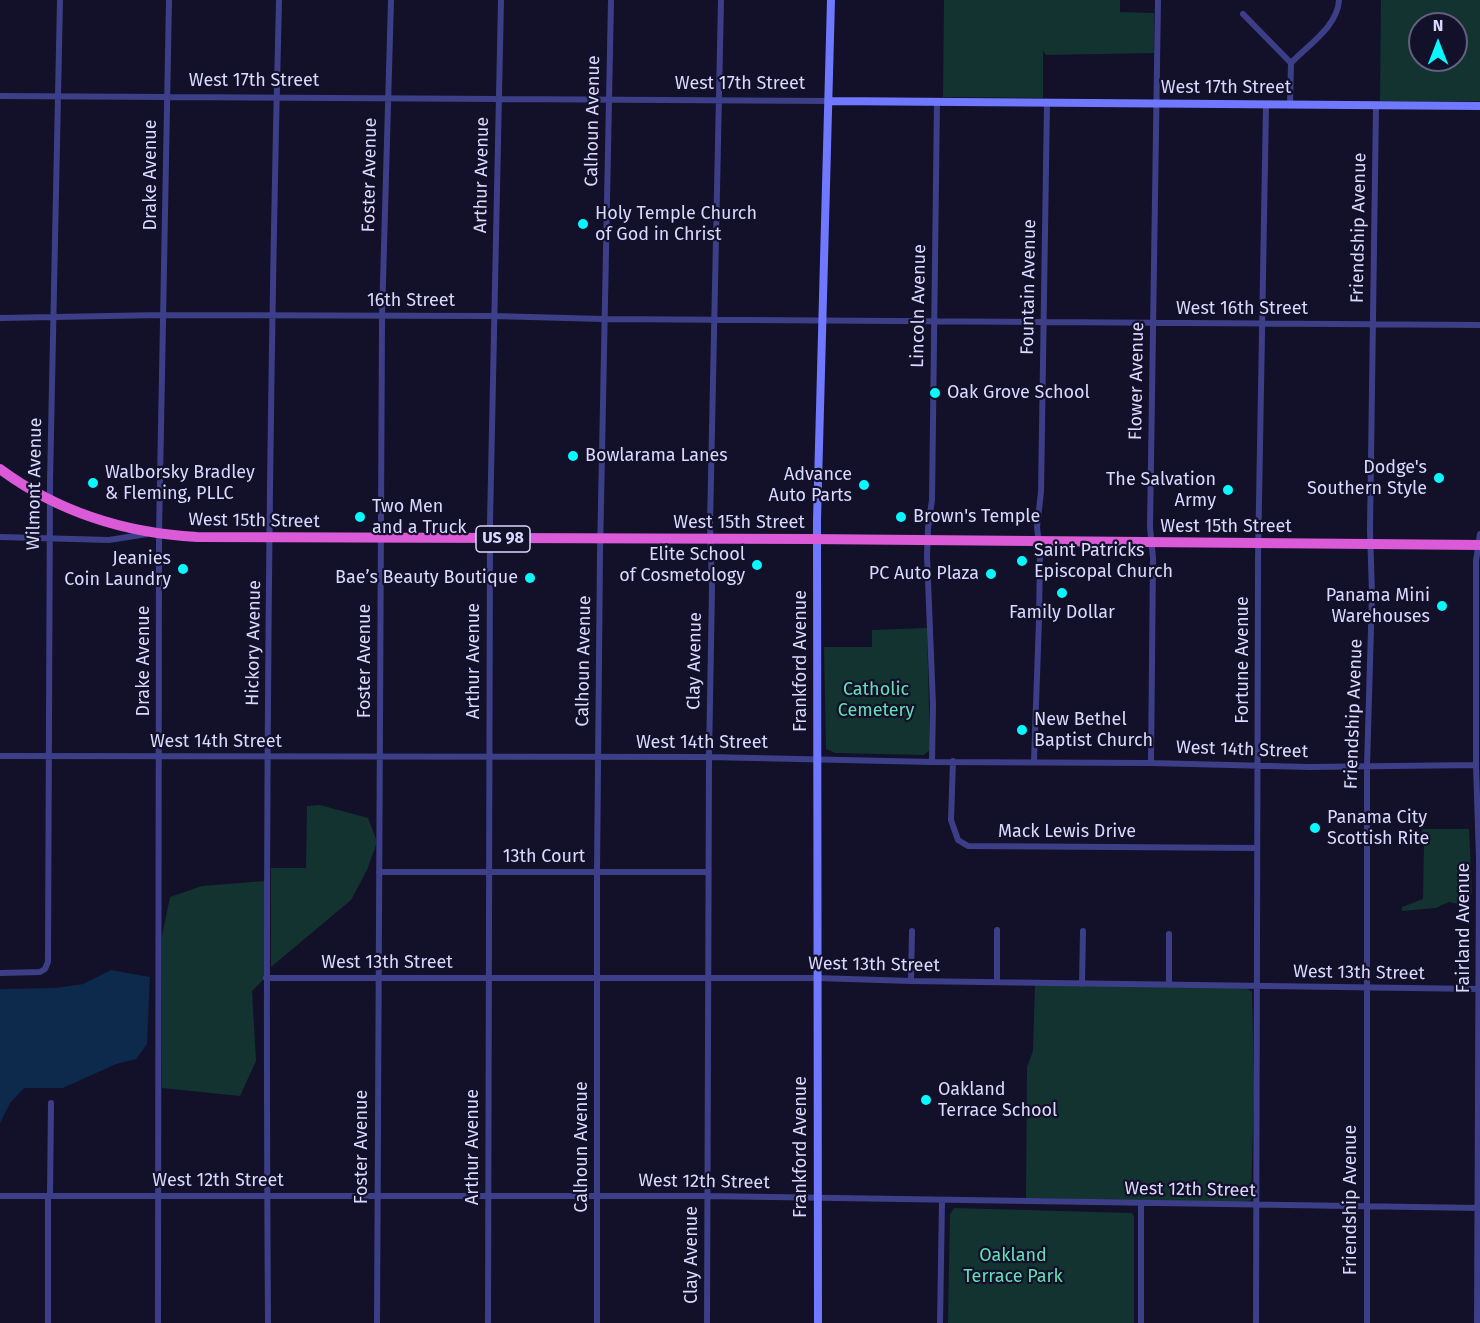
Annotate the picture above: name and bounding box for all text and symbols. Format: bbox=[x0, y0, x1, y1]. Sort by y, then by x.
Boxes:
north arrow bbox=[1408, 12, 1468, 72]
text: N bbox=[1433, 16, 1443, 35]
street label: Calhoun Avenue bbox=[581, 55, 605, 187]
street label: West 17th Street bbox=[189, 70, 319, 92]
street label: West 17th Street bbox=[675, 73, 805, 95]
street label: West 17th Street bbox=[1161, 77, 1291, 99]
street label: Arthur Avenue bbox=[470, 117, 494, 233]
street label: Foster Avenue bbox=[358, 118, 382, 232]
street label: Drake Avenue bbox=[140, 119, 162, 231]
street label: Friendship Avenue bbox=[1347, 153, 1371, 303]
place label: Holy Temple Church of God in Christ bbox=[595, 203, 757, 246]
marker: Holy Temple Church of God in Christ bbox=[576, 217, 590, 231]
street label: Fountain Avenue bbox=[1017, 219, 1041, 355]
street label: Lincoln Avenue bbox=[907, 244, 931, 368]
street label: 16th Street bbox=[367, 290, 455, 312]
street label: West 16th Street bbox=[1176, 298, 1308, 320]
street label: Flower Avenue bbox=[1125, 322, 1149, 440]
place label: Oak Grove School bbox=[947, 382, 1090, 404]
marker: Oak Grove School bbox=[928, 386, 942, 400]
street label: Wilmont Avenue bbox=[23, 417, 47, 551]
place label: Bowlarama Lanes bbox=[585, 445, 728, 467]
marker: Bowlarama Lanes bbox=[566, 449, 580, 463]
place label: Dodge's Southern Style bbox=[1307, 457, 1427, 500]
place label: Walborsky Bradley & Fleming, PLLC bbox=[105, 462, 255, 504]
place label: Advance Auto Parts bbox=[769, 464, 852, 506]
place label: The Salvation Army bbox=[1106, 469, 1216, 512]
marker: Dodge's Southern Style bbox=[1432, 471, 1446, 485]
marker: Walborsky Bradley & Fleming, PLLC bbox=[86, 476, 100, 490]
marker: Advance Auto Parts bbox=[857, 478, 871, 492]
marker: The Salvation Army bbox=[1221, 483, 1235, 497]
place label: Two Men and a Truck bbox=[372, 496, 466, 538]
place label: Brown's Temple bbox=[913, 506, 1040, 528]
street label: West 15th Street bbox=[188, 509, 320, 533]
marker: Two Men and a Truck bbox=[353, 510, 367, 524]
marker: Brown's Temple bbox=[894, 510, 908, 524]
street label: West 15th Street bbox=[673, 512, 805, 534]
street label: West 15th Street bbox=[1160, 516, 1292, 538]
road number: US 98 bbox=[476, 526, 530, 552]
place label: Saint Patricks Episcopal Church bbox=[1034, 540, 1173, 582]
place label: Elite School of Cosmetology bbox=[619, 544, 745, 586]
place label: Jeanies Coin Laundry bbox=[64, 548, 171, 590]
marker: Saint Patricks Episcopal Church bbox=[1015, 554, 1029, 568]
marker: Elite School of Cosmetology bbox=[750, 558, 764, 572]
marker: Jeanies Coin Laundry bbox=[176, 562, 190, 576]
place label: PC Auto Plaza bbox=[869, 563, 979, 585]
place label: Bae’s Beauty Boutique bbox=[335, 567, 518, 589]
marker: PC Auto Plaza bbox=[984, 567, 998, 581]
marker: Bae’s Beauty Boutique bbox=[523, 571, 537, 585]
street label: Hickory Avenue bbox=[242, 580, 266, 706]
place label: Panama Mini Warehouses bbox=[1326, 585, 1430, 628]
marker: Family Dollar bbox=[1055, 586, 1069, 600]
street label: Frankford Avenue bbox=[790, 590, 812, 732]
street label: Calhoun Avenue bbox=[572, 595, 596, 727]
street label: Fortune Avenue bbox=[1232, 596, 1254, 724]
marker: Panama Mini Warehouses bbox=[1435, 599, 1449, 613]
place label: Family Dollar bbox=[1009, 602, 1115, 624]
street label: Arthur Avenue bbox=[463, 603, 485, 719]
street label: Foster Avenue bbox=[354, 604, 376, 718]
street label: Drake Avenue bbox=[133, 605, 155, 717]
street label: Clay Avenue bbox=[683, 612, 707, 710]
street label: Friendship Avenue bbox=[1341, 638, 1367, 790]
park label: Catholic Cemetery bbox=[838, 679, 914, 722]
place label: New Bethel Baptist Church bbox=[1034, 709, 1153, 752]
marker: New Bethel Baptist Church bbox=[1015, 723, 1029, 737]
street label: West 14th Street bbox=[150, 731, 282, 753]
street label: West 14th Street bbox=[636, 732, 768, 754]
street label: West 14th Street bbox=[1176, 737, 1308, 763]
place label: Panama City Scottish Rite bbox=[1327, 807, 1429, 850]
street label: Mack Lewis Drive bbox=[998, 821, 1136, 843]
marker: Panama City Scottish Rite bbox=[1308, 821, 1322, 835]
street label: 13th Court bbox=[503, 846, 585, 868]
street label: Fairland Avenue bbox=[1453, 863, 1475, 993]
street label: West 13th Street bbox=[321, 952, 453, 974]
street label: West 13th Street bbox=[808, 953, 940, 977]
street label: West 13th Street bbox=[1293, 961, 1425, 985]
street label: Frankford Avenue bbox=[790, 1076, 812, 1218]
place label: Oakland Terrace School bbox=[938, 1079, 1057, 1122]
street label: Calhoun Avenue bbox=[571, 1081, 593, 1213]
street label: Arthur Avenue bbox=[462, 1089, 484, 1205]
street label: Foster Avenue bbox=[351, 1090, 373, 1204]
marker: Oakland Terrace School bbox=[919, 1093, 933, 1107]
street label: Friendship Avenue bbox=[1340, 1125, 1362, 1275]
street label: West 12th Street bbox=[152, 1170, 284, 1192]
street label: West 12th Street bbox=[638, 1170, 770, 1194]
street label: West 12th Street bbox=[1124, 1178, 1256, 1202]
street label: Clay Avenue bbox=[681, 1206, 703, 1304]
park label: Oakland Terrace Park bbox=[963, 1245, 1063, 1288]

